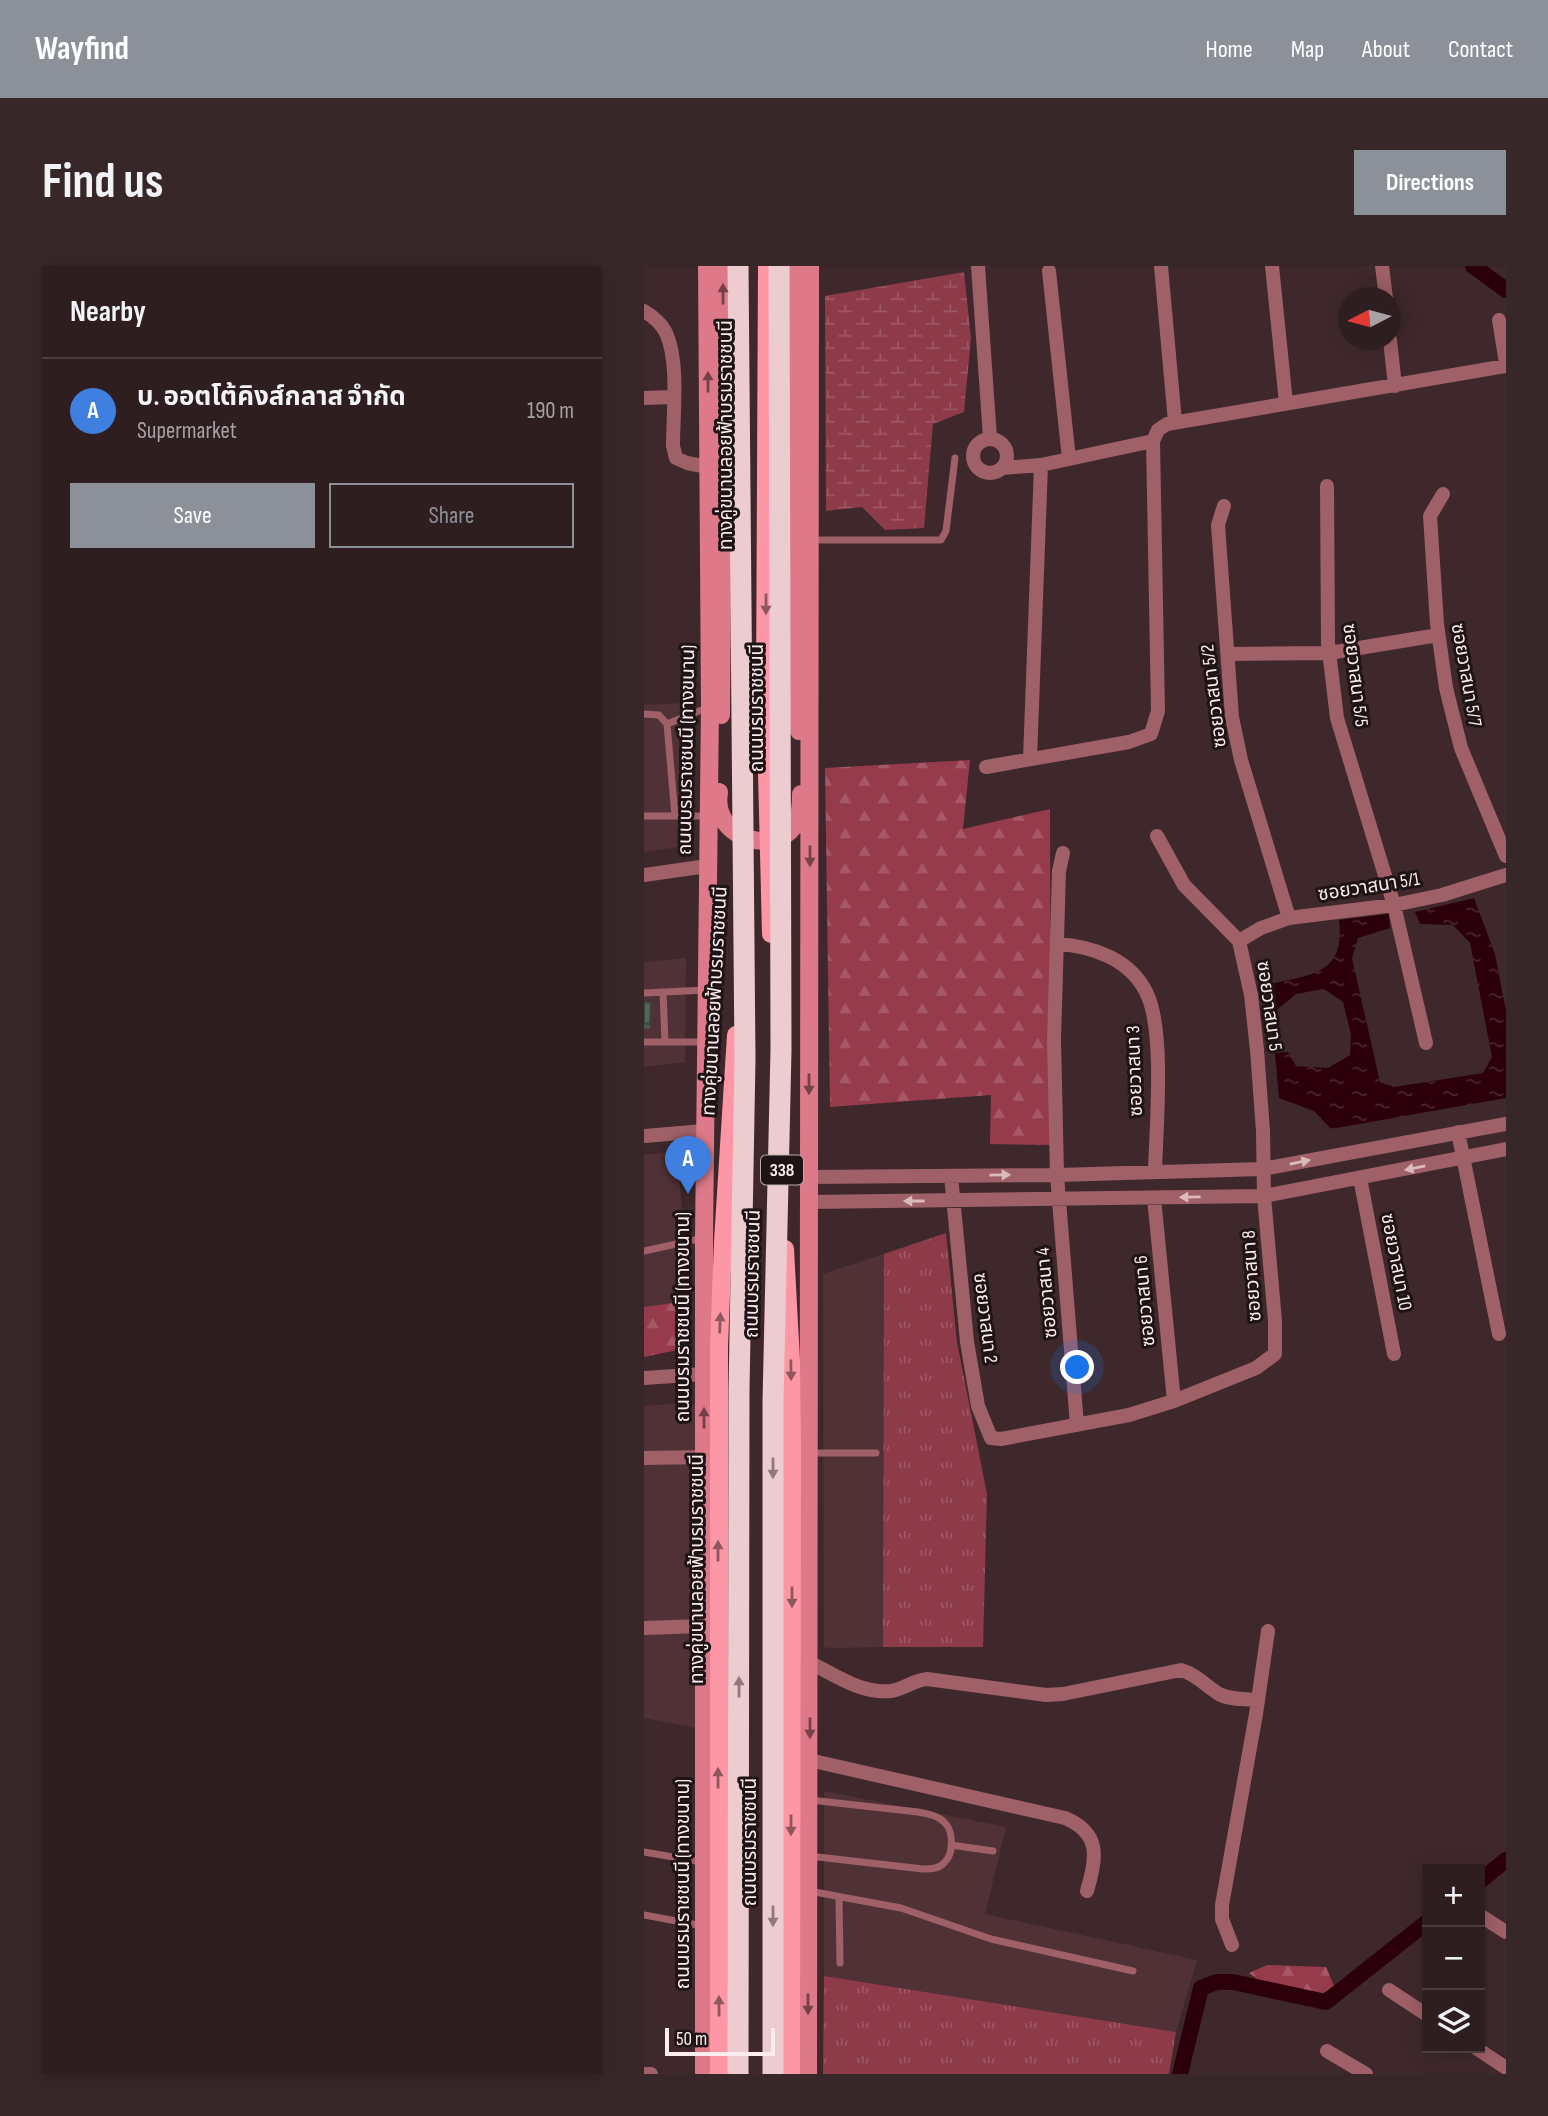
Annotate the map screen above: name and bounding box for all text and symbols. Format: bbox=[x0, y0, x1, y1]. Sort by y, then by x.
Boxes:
text: Wayfind bbox=[35, 29, 129, 69]
text: Home bbox=[1205, 35, 1253, 64]
text: Map bbox=[1291, 35, 1324, 64]
text: About bbox=[1362, 35, 1410, 64]
text: Contact bbox=[1448, 35, 1513, 64]
button: Directions bbox=[1354, 150, 1506, 215]
text: Find us bbox=[42, 153, 164, 212]
one-way arrow bbox=[718, 283, 729, 305]
north arrow bbox=[1338, 287, 1401, 350]
text: Nearby bbox=[70, 294, 146, 330]
street label: ทางคู่ขนานลอยฟ้าบรมราชชนนี bbox=[714, 320, 738, 550]
one-way arrow bbox=[702, 371, 714, 393]
text: บ. ออตโต้คิงส์กลาส จำกัด bbox=[137, 382, 406, 413]
text: A bbox=[88, 397, 98, 425]
text: 190 m bbox=[527, 397, 574, 425]
text: Supermarket bbox=[137, 417, 237, 445]
button: Save bbox=[70, 483, 315, 548]
button: Share bbox=[329, 483, 574, 548]
one-way arrow bbox=[760, 593, 772, 615]
street label: ซอยวาสนา 5/7 bbox=[1446, 621, 1486, 729]
street label: ซอยวาสนา 5/5 bbox=[1337, 622, 1373, 728]
street label: ซอยวาสนา 5/2 bbox=[1196, 643, 1232, 749]
street label: ถนนบรมราชชนนี bbox=[746, 644, 769, 772]
street label: ถนนบรมราชชนนี (ทางขนาน) bbox=[674, 645, 700, 855]
one-way arrow bbox=[804, 846, 816, 868]
street label: ซอยวาสนา 5/1 bbox=[1316, 868, 1422, 906]
street label: ทางคู่ขนานลอยฟ้าบรมราชชนนี bbox=[697, 886, 732, 1116]
street label: ซอยวาสนา 5 bbox=[1251, 959, 1287, 1053]
street label: ซอยวาสนา 3 bbox=[1122, 1025, 1148, 1117]
one-way arrow bbox=[803, 1073, 815, 1095]
pin: A bbox=[665, 1136, 711, 1194]
road number: 338 bbox=[761, 1156, 803, 1184]
one-way arrow bbox=[1289, 1156, 1311, 1167]
one-way arrow bbox=[1404, 1162, 1426, 1173]
one-way arrow bbox=[989, 1170, 1011, 1181]
one-way arrow bbox=[1179, 1191, 1201, 1203]
one-way arrow bbox=[903, 1195, 925, 1207]
street label: ถนนบรมราชชนนี bbox=[740, 1210, 766, 1338]
street label: ถนนบรมราชชนนี (ทางขนาน) bbox=[672, 1212, 695, 1422]
street label: ซอยวาสนา 10 bbox=[1375, 1212, 1417, 1312]
street label: ซอยวาสนา 8 bbox=[1237, 1230, 1267, 1322]
street label: ซอยวาสนา 4 bbox=[1032, 1247, 1062, 1339]
street label: ซอยวาสนา 6 bbox=[1130, 1254, 1160, 1348]
street label: ซอยวาสนา 2 bbox=[968, 1271, 1002, 1365]
one-way arrow bbox=[715, 1312, 726, 1334]
your location bbox=[1060, 1350, 1094, 1384]
one-way arrow bbox=[785, 1359, 797, 1381]
one-way arrow bbox=[698, 1407, 710, 1429]
street label: ทางคู่ขนานลอยฟ้าบรมราชชนนี bbox=[685, 1454, 709, 1684]
one-way arrow bbox=[767, 1457, 779, 1479]
one-way arrow bbox=[712, 1540, 724, 1562]
one-way arrow bbox=[786, 1586, 798, 1608]
one-way arrow bbox=[733, 1676, 745, 1698]
one-way arrow bbox=[804, 1717, 816, 1739]
one-way arrow bbox=[712, 1767, 724, 1789]
street label: ถนนบรมราชชนนี bbox=[739, 1778, 762, 1906]
street label: ถนนบรมราชชนนี (ทางขนาน) bbox=[672, 1779, 695, 1989]
one-way arrow bbox=[785, 1814, 797, 1836]
map controls bbox=[1422, 1864, 1485, 2053]
button: + bbox=[1422, 1864, 1485, 1927]
one-way arrow bbox=[767, 1905, 779, 1927]
button: − bbox=[1422, 1927, 1485, 1990]
button: layers bbox=[1422, 1990, 1485, 2053]
one-way arrow bbox=[802, 1994, 814, 2016]
one-way arrow bbox=[713, 1995, 724, 2017]
scale bar bbox=[665, 2025, 775, 2057]
text: 50 m bbox=[676, 2028, 707, 2051]

